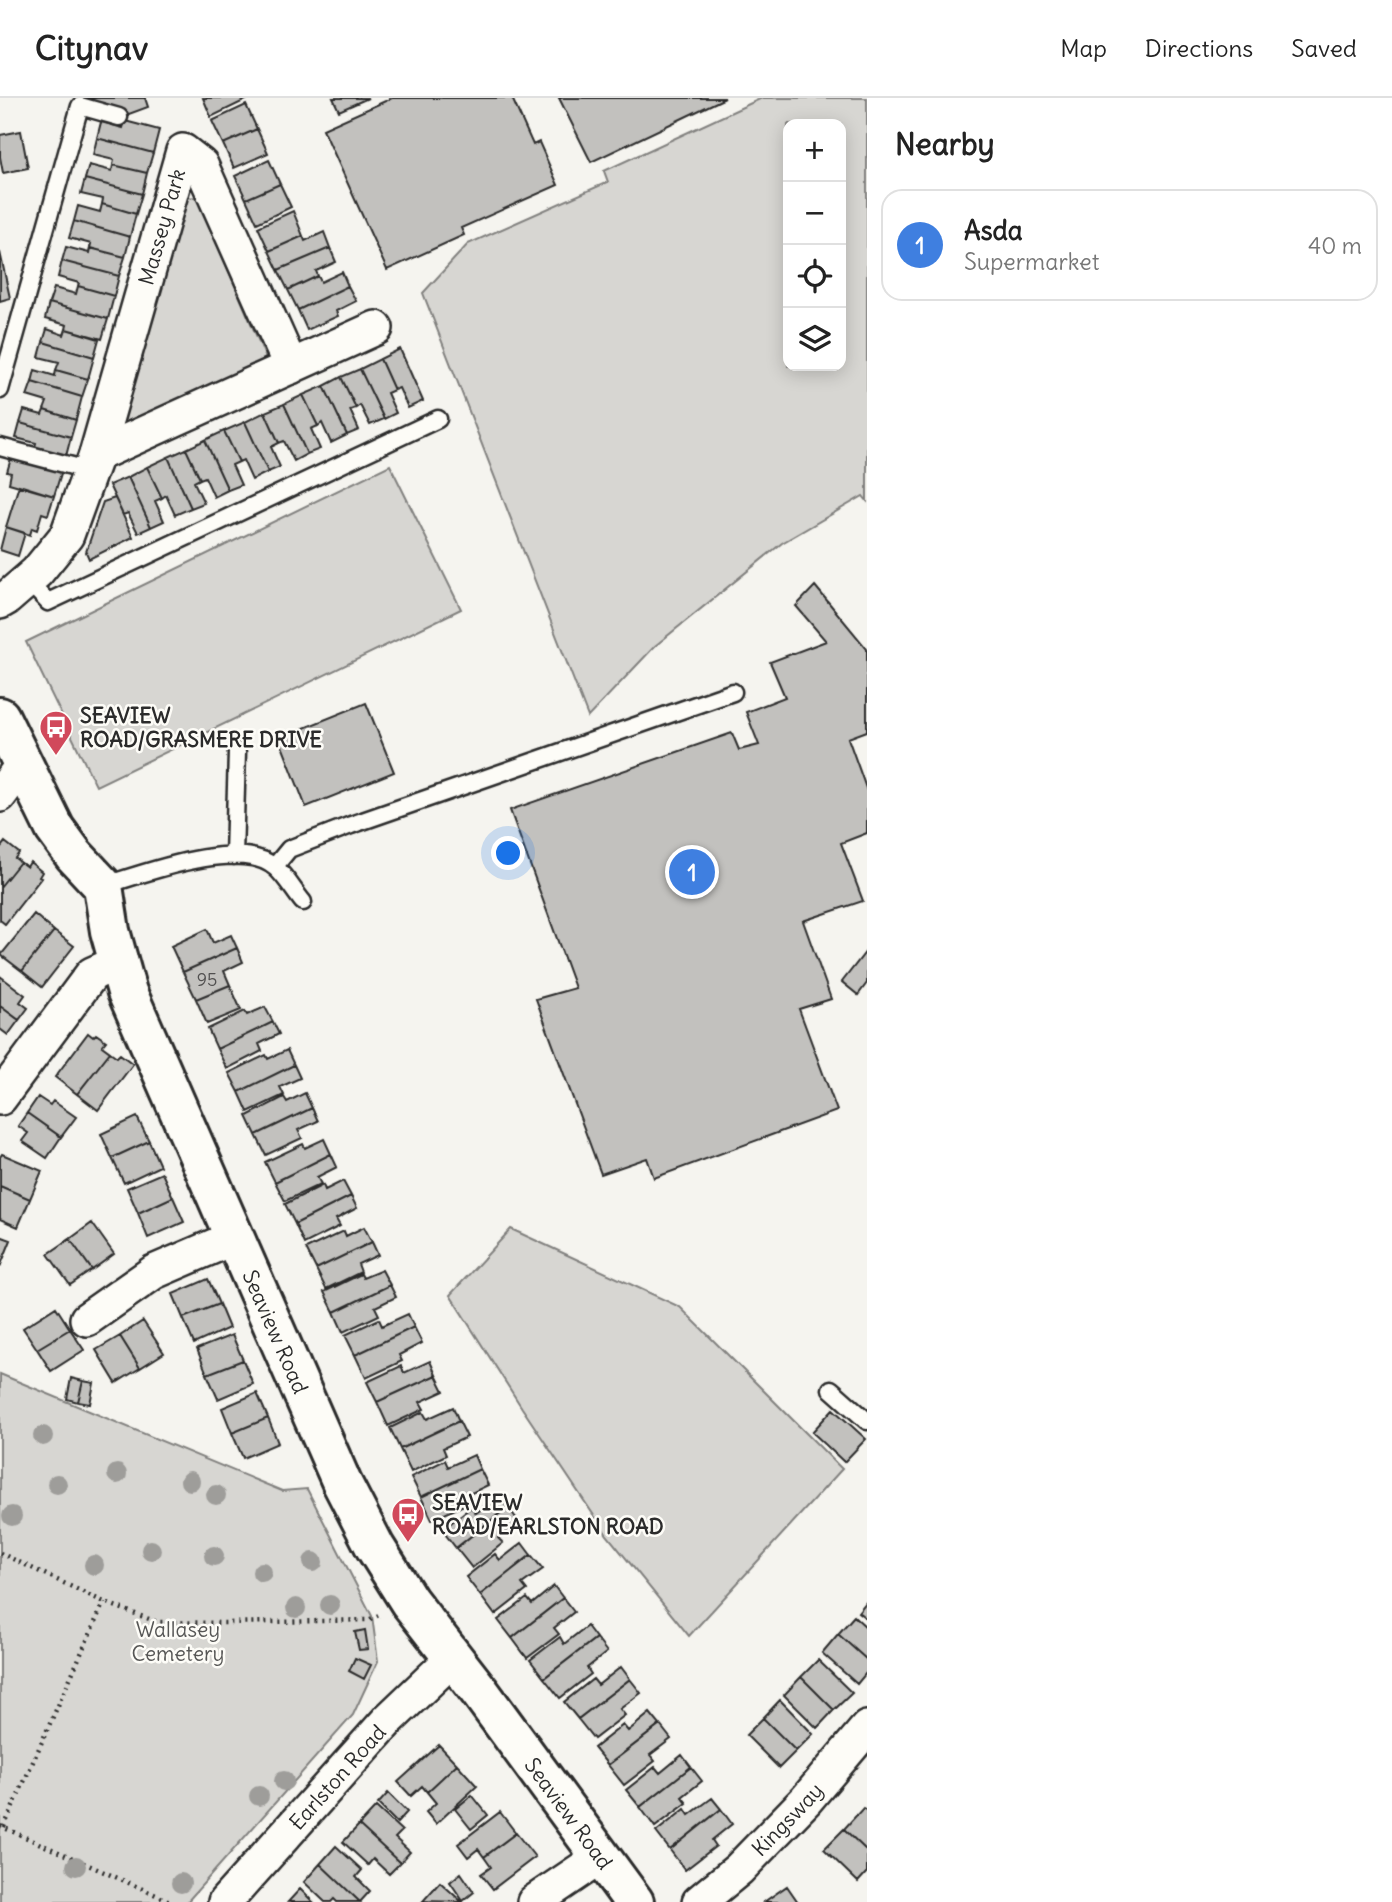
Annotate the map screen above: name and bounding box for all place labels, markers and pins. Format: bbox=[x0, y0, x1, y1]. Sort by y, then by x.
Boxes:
place label: SEAVIEW ROAD/GRASMERE DRIVE bbox=[80, 702, 322, 753]
bus stop icon: SEAVIEW ROAD/GRASMERE DRIVE bbox=[37, 708, 75, 757]
pin: 1 bbox=[669, 846, 715, 898]
place label: SEAVIEW ROAD/EARLSTON ROAD bbox=[432, 1489, 664, 1540]
bus stop icon: SEAVIEW ROAD/EARLSTON ROAD bbox=[389, 1495, 427, 1544]

